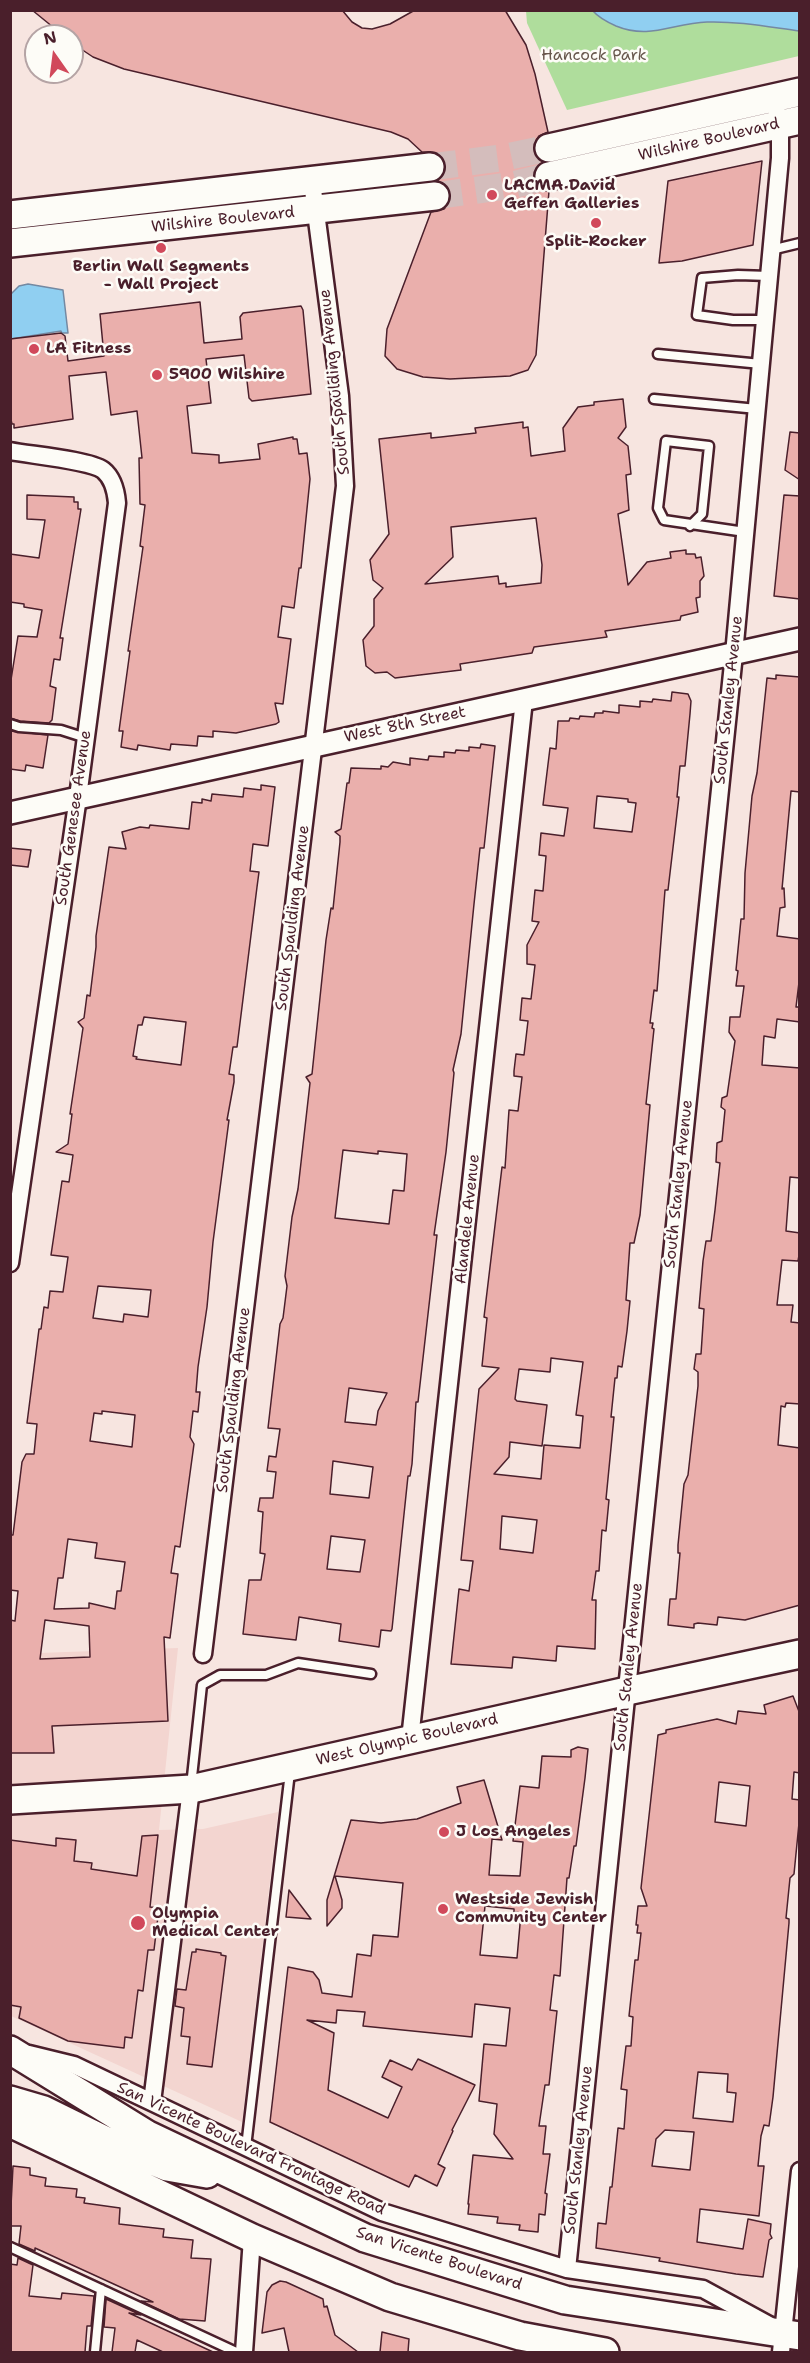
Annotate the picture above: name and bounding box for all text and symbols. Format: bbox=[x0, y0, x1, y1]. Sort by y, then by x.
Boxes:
north arrow bbox=[24, 24, 84, 84]
text: N bbox=[41, 26, 59, 50]
park label: Hancock Park bbox=[541, 46, 647, 66]
street label: Wilshire Boulevard bbox=[637, 114, 781, 166]
place label: LACMA David Geffen Galleries bbox=[504, 176, 639, 214]
marker: LACMA David Geffen Galleries bbox=[485, 188, 499, 202]
street label: Wilshire Boulevard bbox=[150, 203, 296, 237]
marker: Split-Rocker bbox=[589, 216, 603, 230]
place label: Split-Rocker bbox=[545, 232, 647, 252]
marker: Berlin Wall Segments - Wall Project bbox=[154, 241, 168, 255]
place label: Berlin Wall Segments - Wall Project bbox=[73, 257, 249, 295]
street label: South Spaulding Avenue bbox=[316, 288, 354, 476]
place label: LA Fitness bbox=[46, 339, 131, 359]
marker: LA Fitness bbox=[27, 342, 41, 356]
place label: 5900 Wilshire bbox=[169, 365, 285, 385]
marker: 5900 Wilshire bbox=[150, 368, 164, 382]
street label: South Stanley Avenue bbox=[711, 615, 747, 785]
street label: West 8th Street bbox=[342, 703, 468, 747]
street label: South Genesee Avenue bbox=[52, 729, 96, 907]
street label: South Spaulding Avenue bbox=[272, 824, 314, 1012]
street label: South Stanley Avenue bbox=[661, 1099, 697, 1269]
street label: Alandele Avenue bbox=[452, 1153, 484, 1285]
street label: South Spaulding Avenue bbox=[213, 1306, 255, 1494]
street label: South Stanley Avenue bbox=[611, 1582, 647, 1752]
street label: West Olympic Boulevard bbox=[314, 1710, 500, 1770]
place label: J Los Angeles bbox=[456, 1822, 571, 1842]
marker: J Los Angeles bbox=[437, 1825, 451, 1839]
place label: Westside Jewish Community Center bbox=[455, 1890, 607, 1928]
marker: Westside Jewish Community Center bbox=[436, 1902, 450, 1916]
place label: Olympia Medical Center bbox=[152, 1904, 279, 1942]
marker: Olympia Medical Center bbox=[129, 1914, 147, 1932]
street label: South Stanley Avenue bbox=[561, 2065, 597, 2235]
street label: San Vicente Boulevard Frontage Road bbox=[114, 2078, 388, 2220]
street label: San Vicente Boulevard bbox=[354, 2223, 524, 2295]

